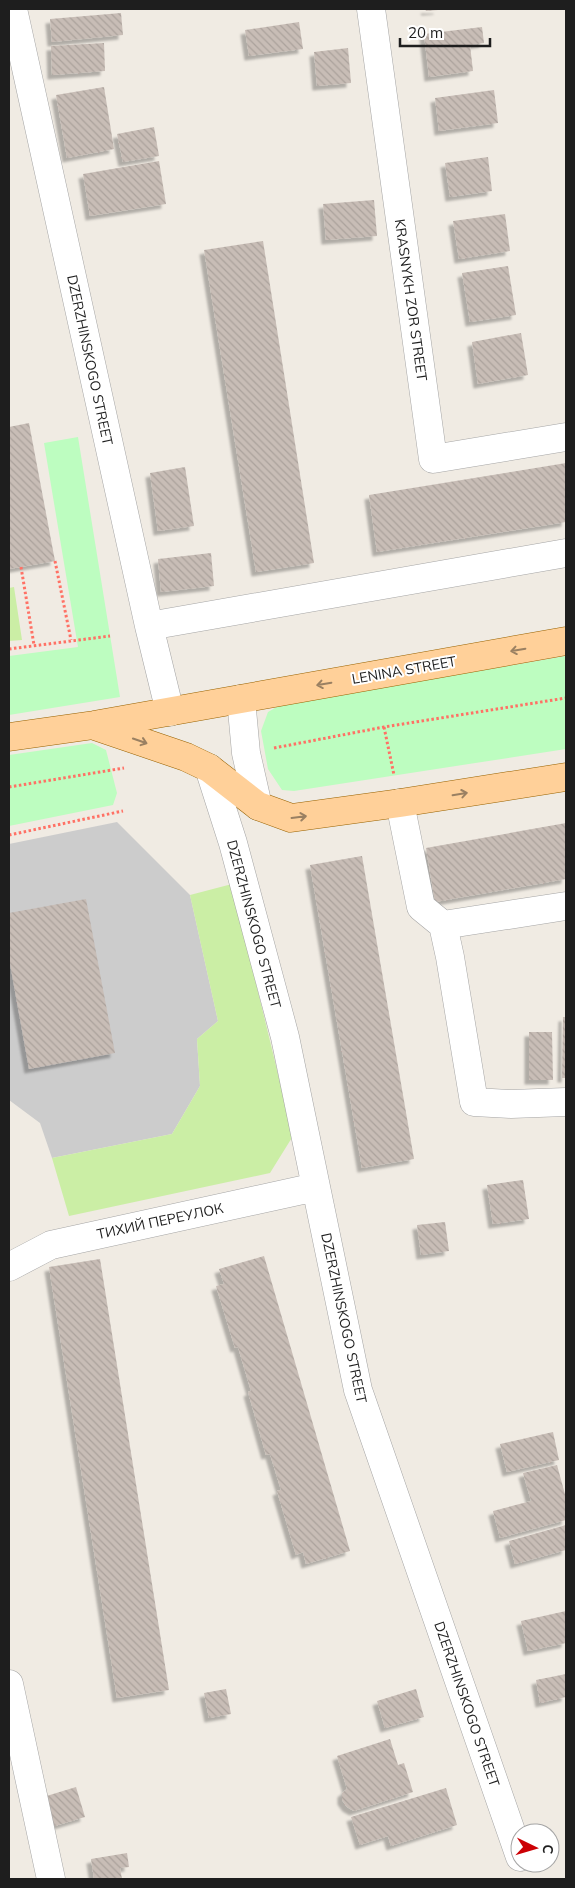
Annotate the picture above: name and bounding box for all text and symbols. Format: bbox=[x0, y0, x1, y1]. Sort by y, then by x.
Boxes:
scale bar bbox=[400, 15, 490, 47]
text: 20 m bbox=[408, 23, 443, 42]
street label: KRASNYKH ZOR STREET bbox=[391, 218, 431, 383]
street label: DZERZHINSKOGO STREET bbox=[63, 273, 117, 447]
one-way arrow bbox=[511, 645, 527, 655]
street label: LENINA STREET bbox=[350, 652, 458, 688]
one-way arrow bbox=[316, 680, 332, 690]
one-way arrow bbox=[132, 737, 147, 746]
one-way arrow bbox=[452, 788, 468, 798]
one-way arrow bbox=[291, 812, 307, 822]
street label: DZERZHINSKOGO STREET bbox=[223, 838, 285, 1011]
street label: ТИХИЙ ПЕРЕУЛОК bbox=[95, 1199, 226, 1243]
street label: DZERZHINSKOGO STREET bbox=[317, 1231, 371, 1405]
street label: DZERZHINSKOGO STREET bbox=[430, 1619, 504, 1790]
north arrow bbox=[510, 1823, 560, 1873]
text: С bbox=[539, 1844, 557, 1855]

